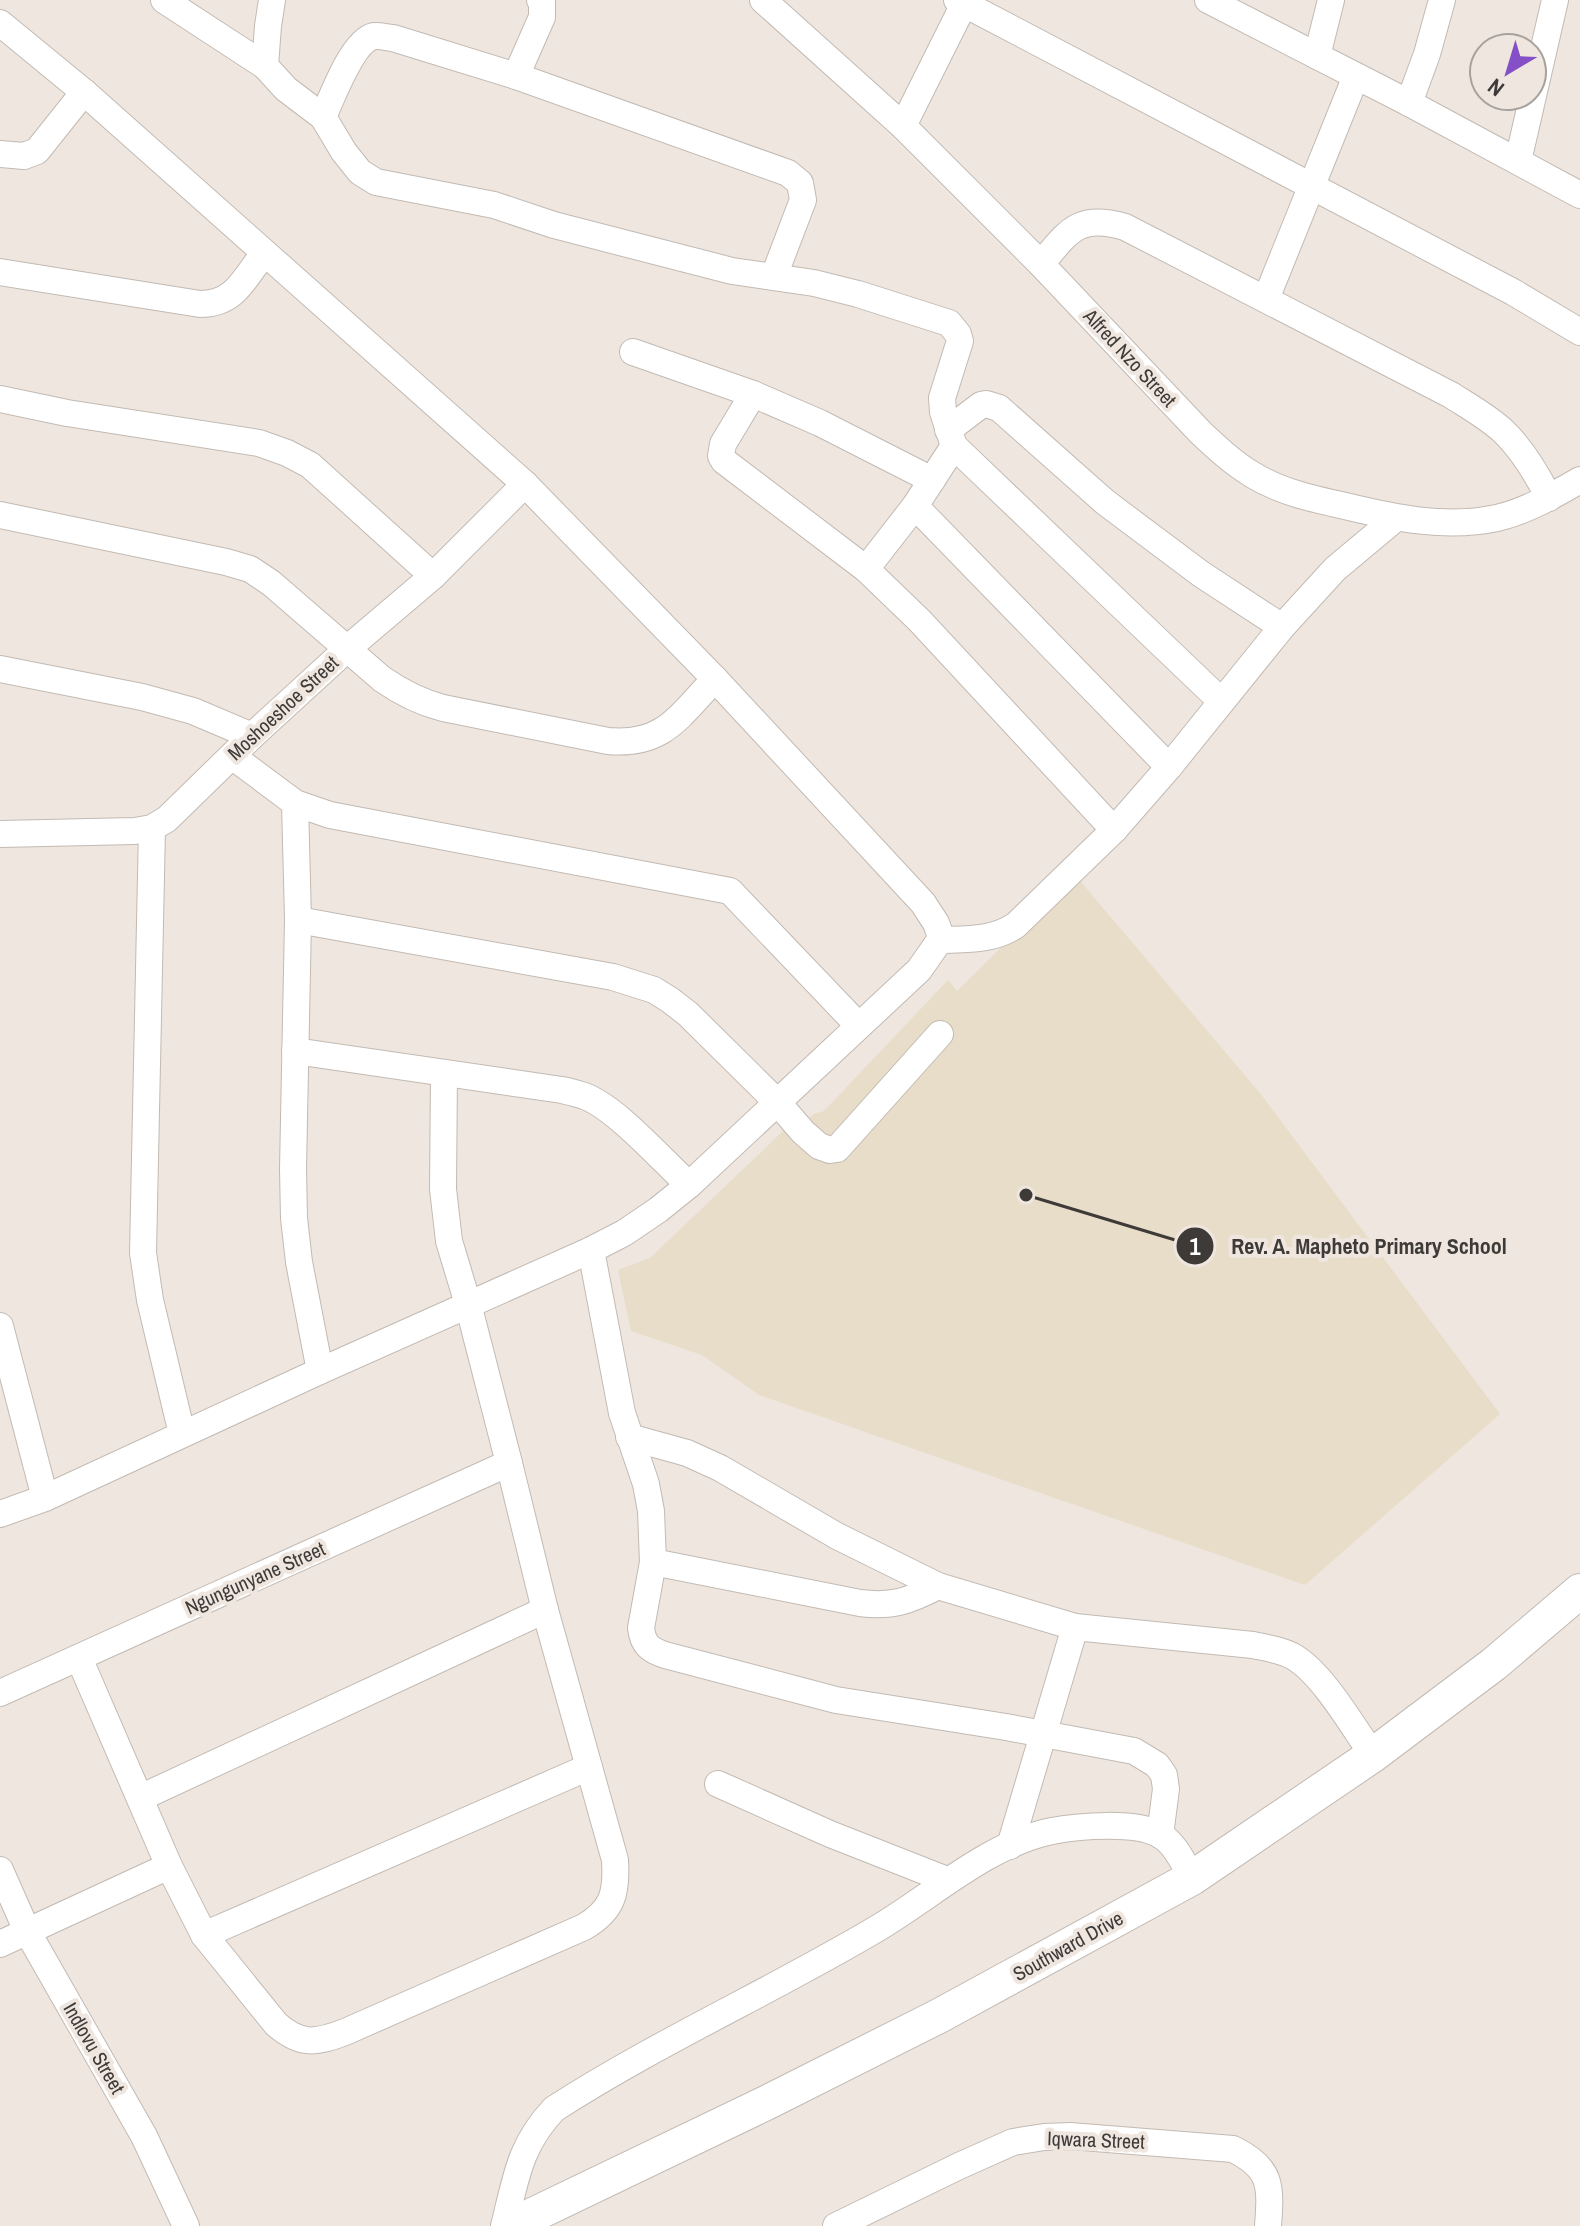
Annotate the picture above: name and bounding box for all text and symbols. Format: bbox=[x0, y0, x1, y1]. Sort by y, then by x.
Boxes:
north arrow bbox=[1468, 32, 1548, 112]
text: N bbox=[1481, 72, 1510, 104]
street label: Alfred Nzo Street bbox=[1077, 302, 1183, 413]
street label: Moshoeshoe Street bbox=[221, 649, 344, 766]
callout: Rev. A. Mapheto Primary School bbox=[1175, 1223, 1523, 1269]
text: 1 bbox=[1190, 1230, 1201, 1262]
text: Rev. A. Mapheto Primary School bbox=[1231, 1231, 1507, 1261]
street label: Ngungunyane Street bbox=[181, 1534, 329, 1620]
street label: Southward Drive bbox=[1008, 1904, 1128, 1987]
street label: Indlovu Street bbox=[57, 1997, 132, 2099]
street label: Iqwara Street bbox=[1047, 2124, 1146, 2155]

